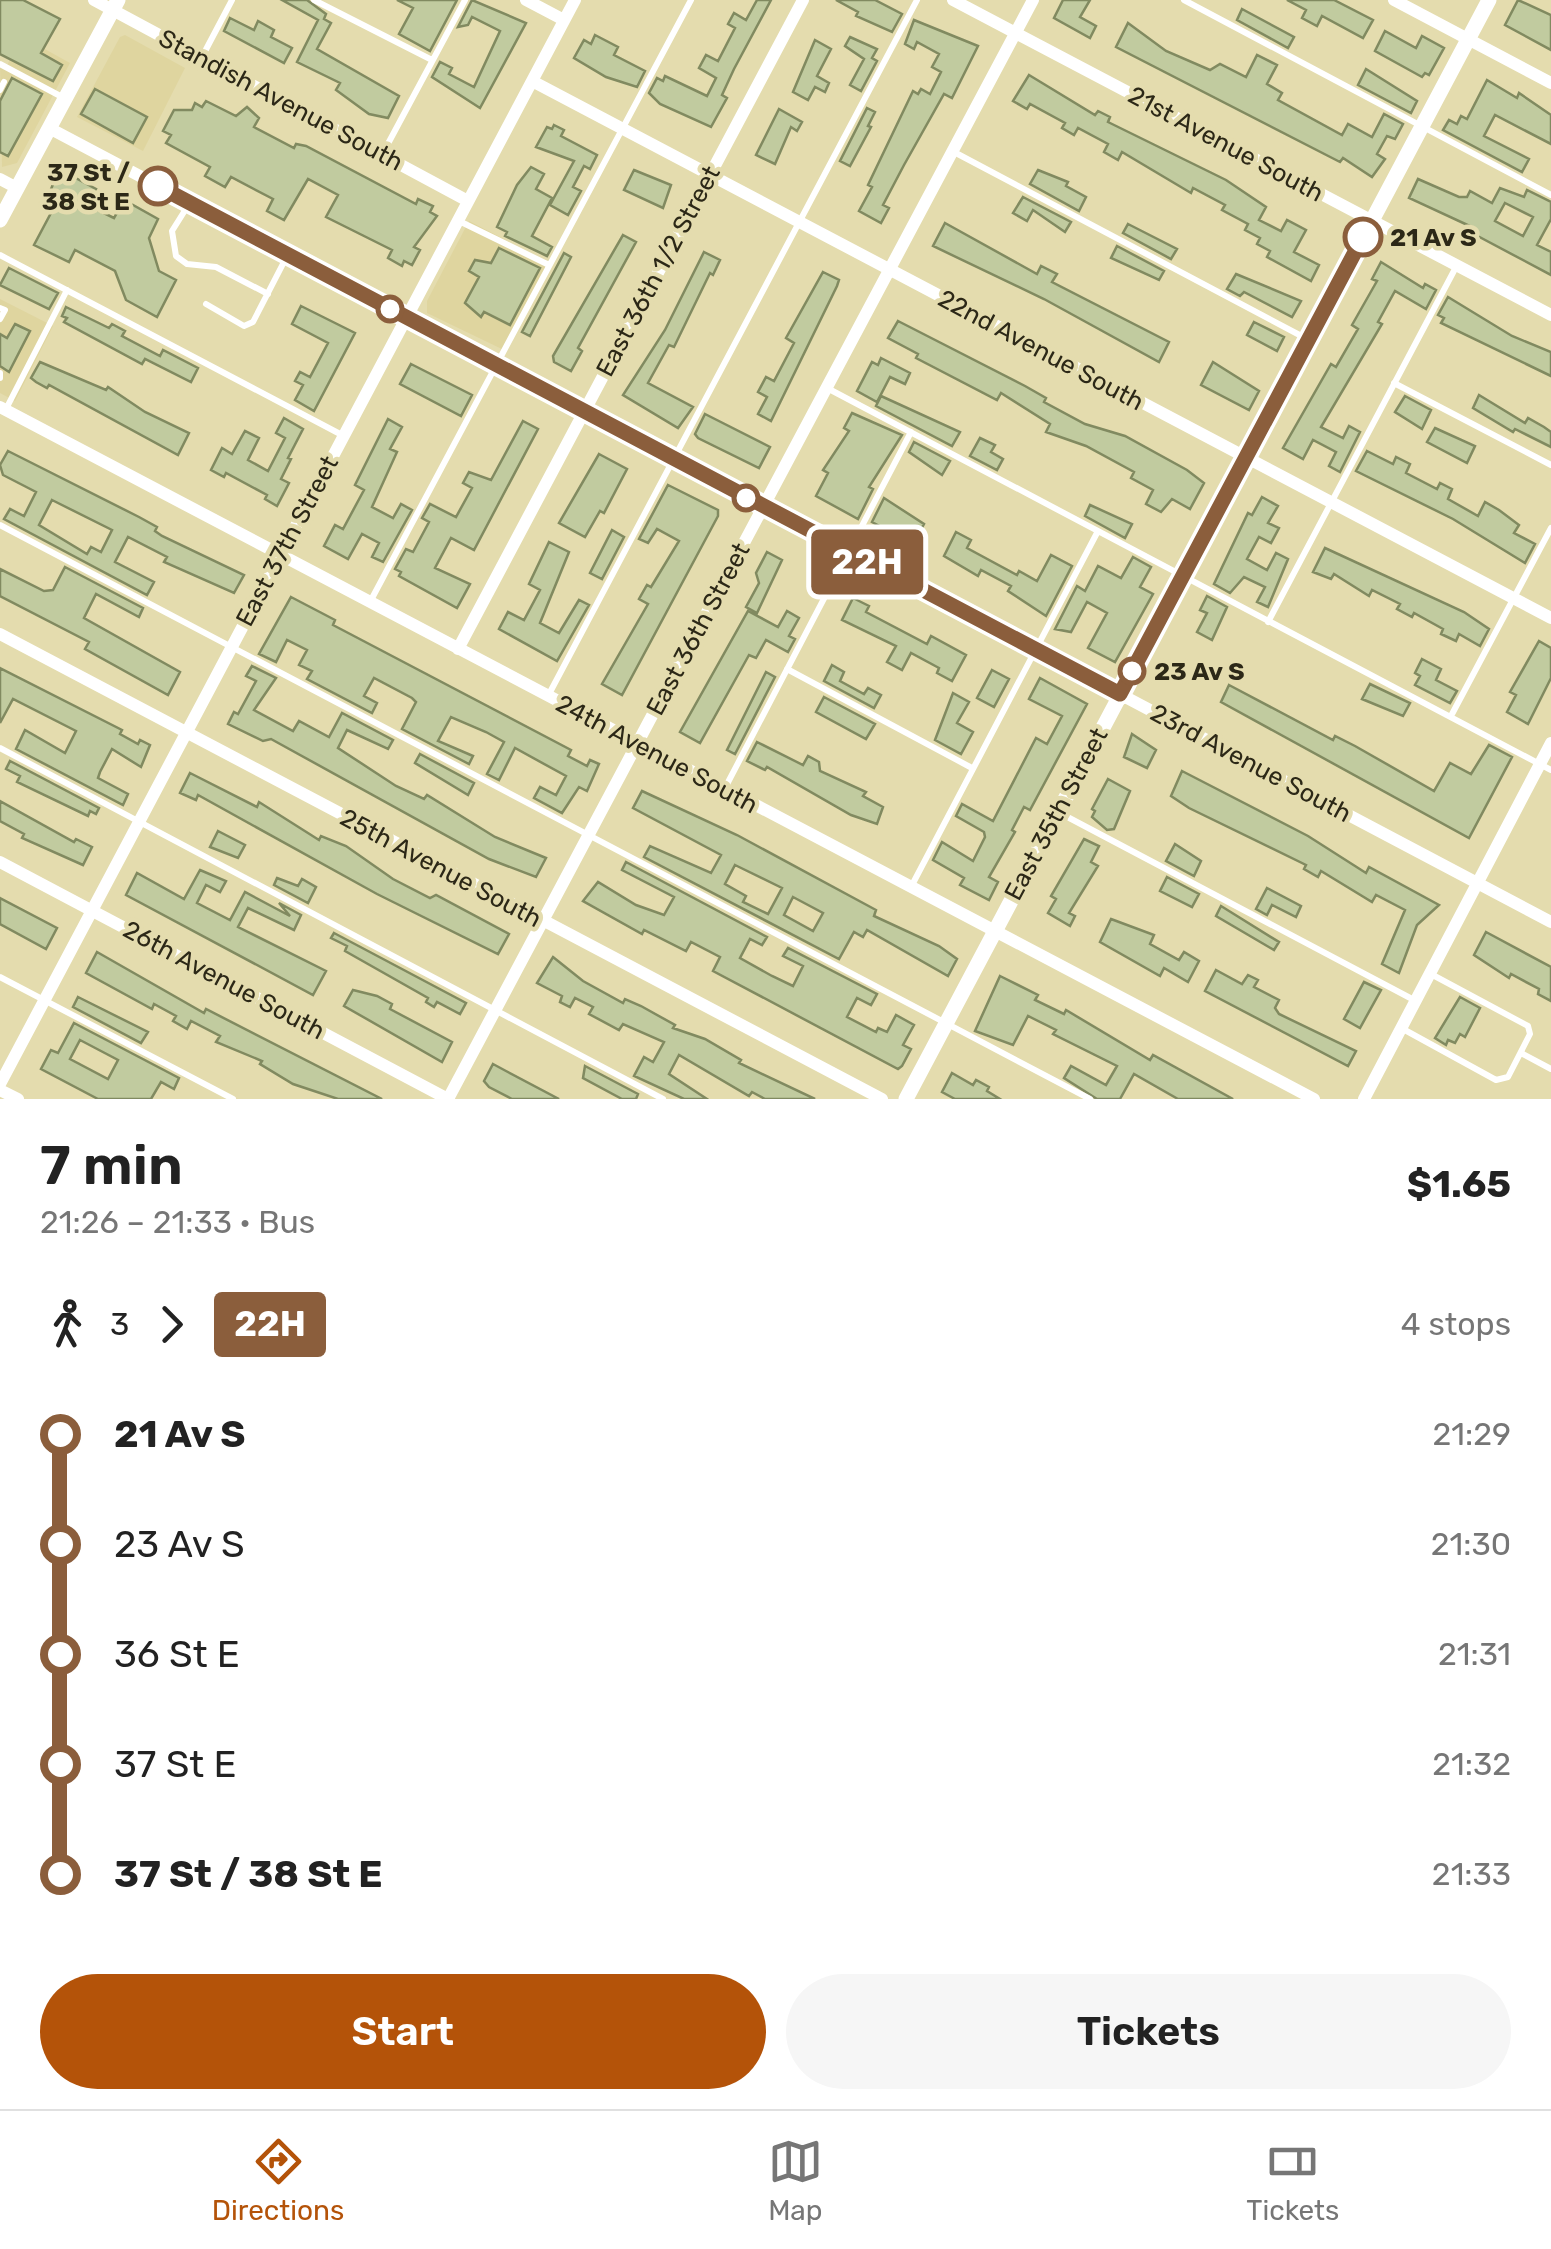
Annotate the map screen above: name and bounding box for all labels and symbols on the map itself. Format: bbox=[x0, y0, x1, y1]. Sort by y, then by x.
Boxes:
street label: Standish Avenue South bbox=[154, 23, 408, 177]
street label: 21st Avenue South bbox=[1123, 80, 1329, 208]
place label: 37 St / 38 St E bbox=[42, 158, 130, 216]
street label: East 36th 1/2 Street bbox=[590, 161, 726, 381]
marker: 37 St / 38 St E bbox=[139, 167, 177, 205]
marker: 21 Av S bbox=[1344, 218, 1382, 256]
place label: 21 Av S bbox=[1390, 223, 1476, 252]
street label: 22nd Avenue South bbox=[933, 284, 1149, 416]
unlabelled marker bbox=[377, 296, 403, 322]
street label: East 37th Street bbox=[230, 451, 344, 631]
unlabelled marker bbox=[733, 485, 759, 511]
line badge: 22H bbox=[810, 530, 924, 594]
street label: East 36th Street bbox=[640, 538, 756, 720]
place label: 23 Av S bbox=[1154, 657, 1245, 686]
marker: 23 Av S bbox=[1119, 658, 1145, 684]
street label: 24th Avenue South bbox=[551, 689, 763, 819]
street label: 23rd Avenue South bbox=[1146, 698, 1356, 828]
street label: East 35th Street bbox=[998, 723, 1114, 905]
street label: 25th Avenue South bbox=[335, 803, 547, 933]
street label: 26th Avenue South bbox=[118, 915, 330, 1045]

